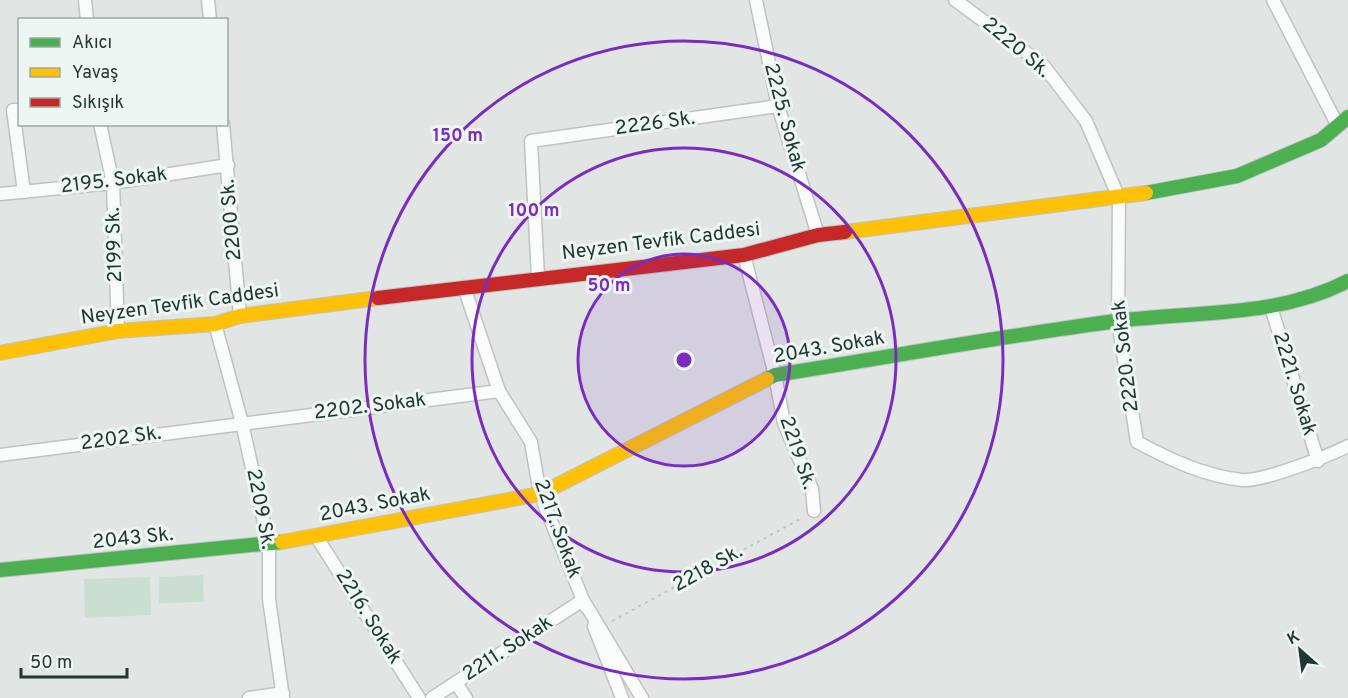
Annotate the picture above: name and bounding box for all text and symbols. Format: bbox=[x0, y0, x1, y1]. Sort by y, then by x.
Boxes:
street label: 2220 Sk. bbox=[976, 12, 1056, 84]
legend bbox=[18, 18, 228, 126]
text: Akıcı bbox=[72, 32, 112, 55]
street label: 2225. Sokak bbox=[757, 60, 811, 176]
text: Yavaş bbox=[72, 62, 118, 85]
text: Sıkışık bbox=[72, 92, 124, 115]
street label: 2226 Sk. bbox=[613, 106, 697, 142]
text: 150 m bbox=[433, 125, 483, 148]
street label: 2195. Sokak bbox=[59, 162, 169, 200]
street label: 2200 Sk. bbox=[215, 178, 249, 262]
text: 100 m bbox=[508, 200, 560, 223]
street label: 2199 Sk. bbox=[101, 207, 129, 283]
street label: Neyzen Tevfik Caddesi bbox=[560, 217, 762, 267]
text: 50 m bbox=[587, 275, 631, 298]
street label: Neyzen Tevfik Caddesi bbox=[79, 278, 281, 332]
street label: 2220. Sokak bbox=[1106, 298, 1146, 414]
street label: 2043. Sokak bbox=[771, 325, 887, 371]
street label: 2221. Sokak bbox=[1266, 329, 1322, 439]
centre of rings bbox=[674, 350, 694, 370]
street label: 2202. Sokak bbox=[312, 387, 428, 427]
street label: 2219 Sk. bbox=[772, 413, 822, 493]
street label: 2202 Sk. bbox=[79, 420, 163, 458]
street label: 2209 Sk. bbox=[239, 467, 281, 551]
street label: 2217. Sokak bbox=[527, 476, 587, 582]
street label: 2043. Sokak bbox=[317, 481, 433, 529]
street label: 2043 Sk. bbox=[91, 522, 175, 556]
street label: 2218 Sk. bbox=[668, 539, 748, 599]
street label: 2216. Sokak bbox=[329, 565, 407, 669]
street label: 2211. Sokak bbox=[458, 610, 558, 688]
north arrow bbox=[1270, 620, 1330, 680]
text: K bbox=[1284, 627, 1304, 650]
scale bar bbox=[21, 641, 128, 679]
text: 50 m bbox=[30, 652, 72, 675]

